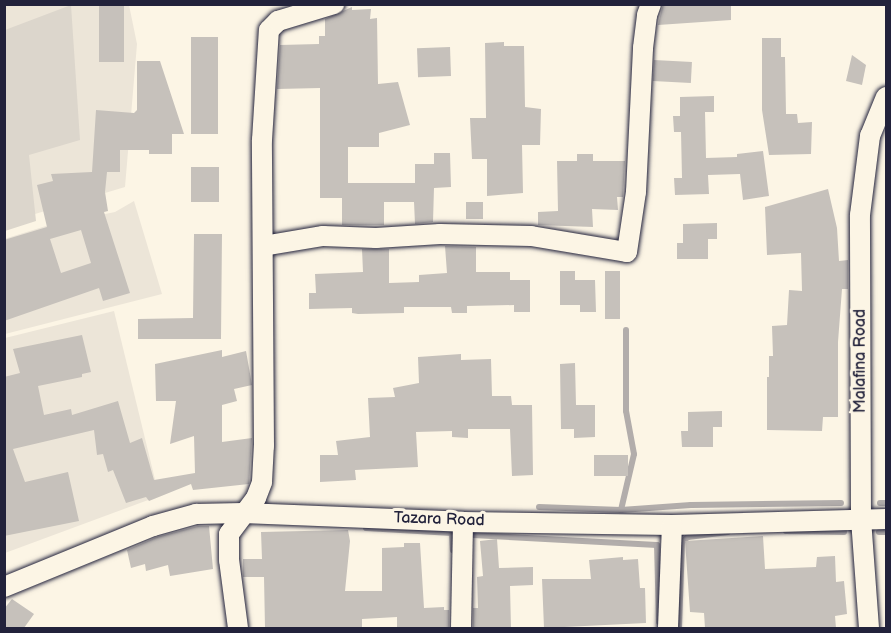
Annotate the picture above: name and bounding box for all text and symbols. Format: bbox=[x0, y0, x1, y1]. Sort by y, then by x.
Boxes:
street label: Malafina Road bbox=[851, 309, 871, 413]
street label: Tazara Road bbox=[393, 509, 485, 531]

